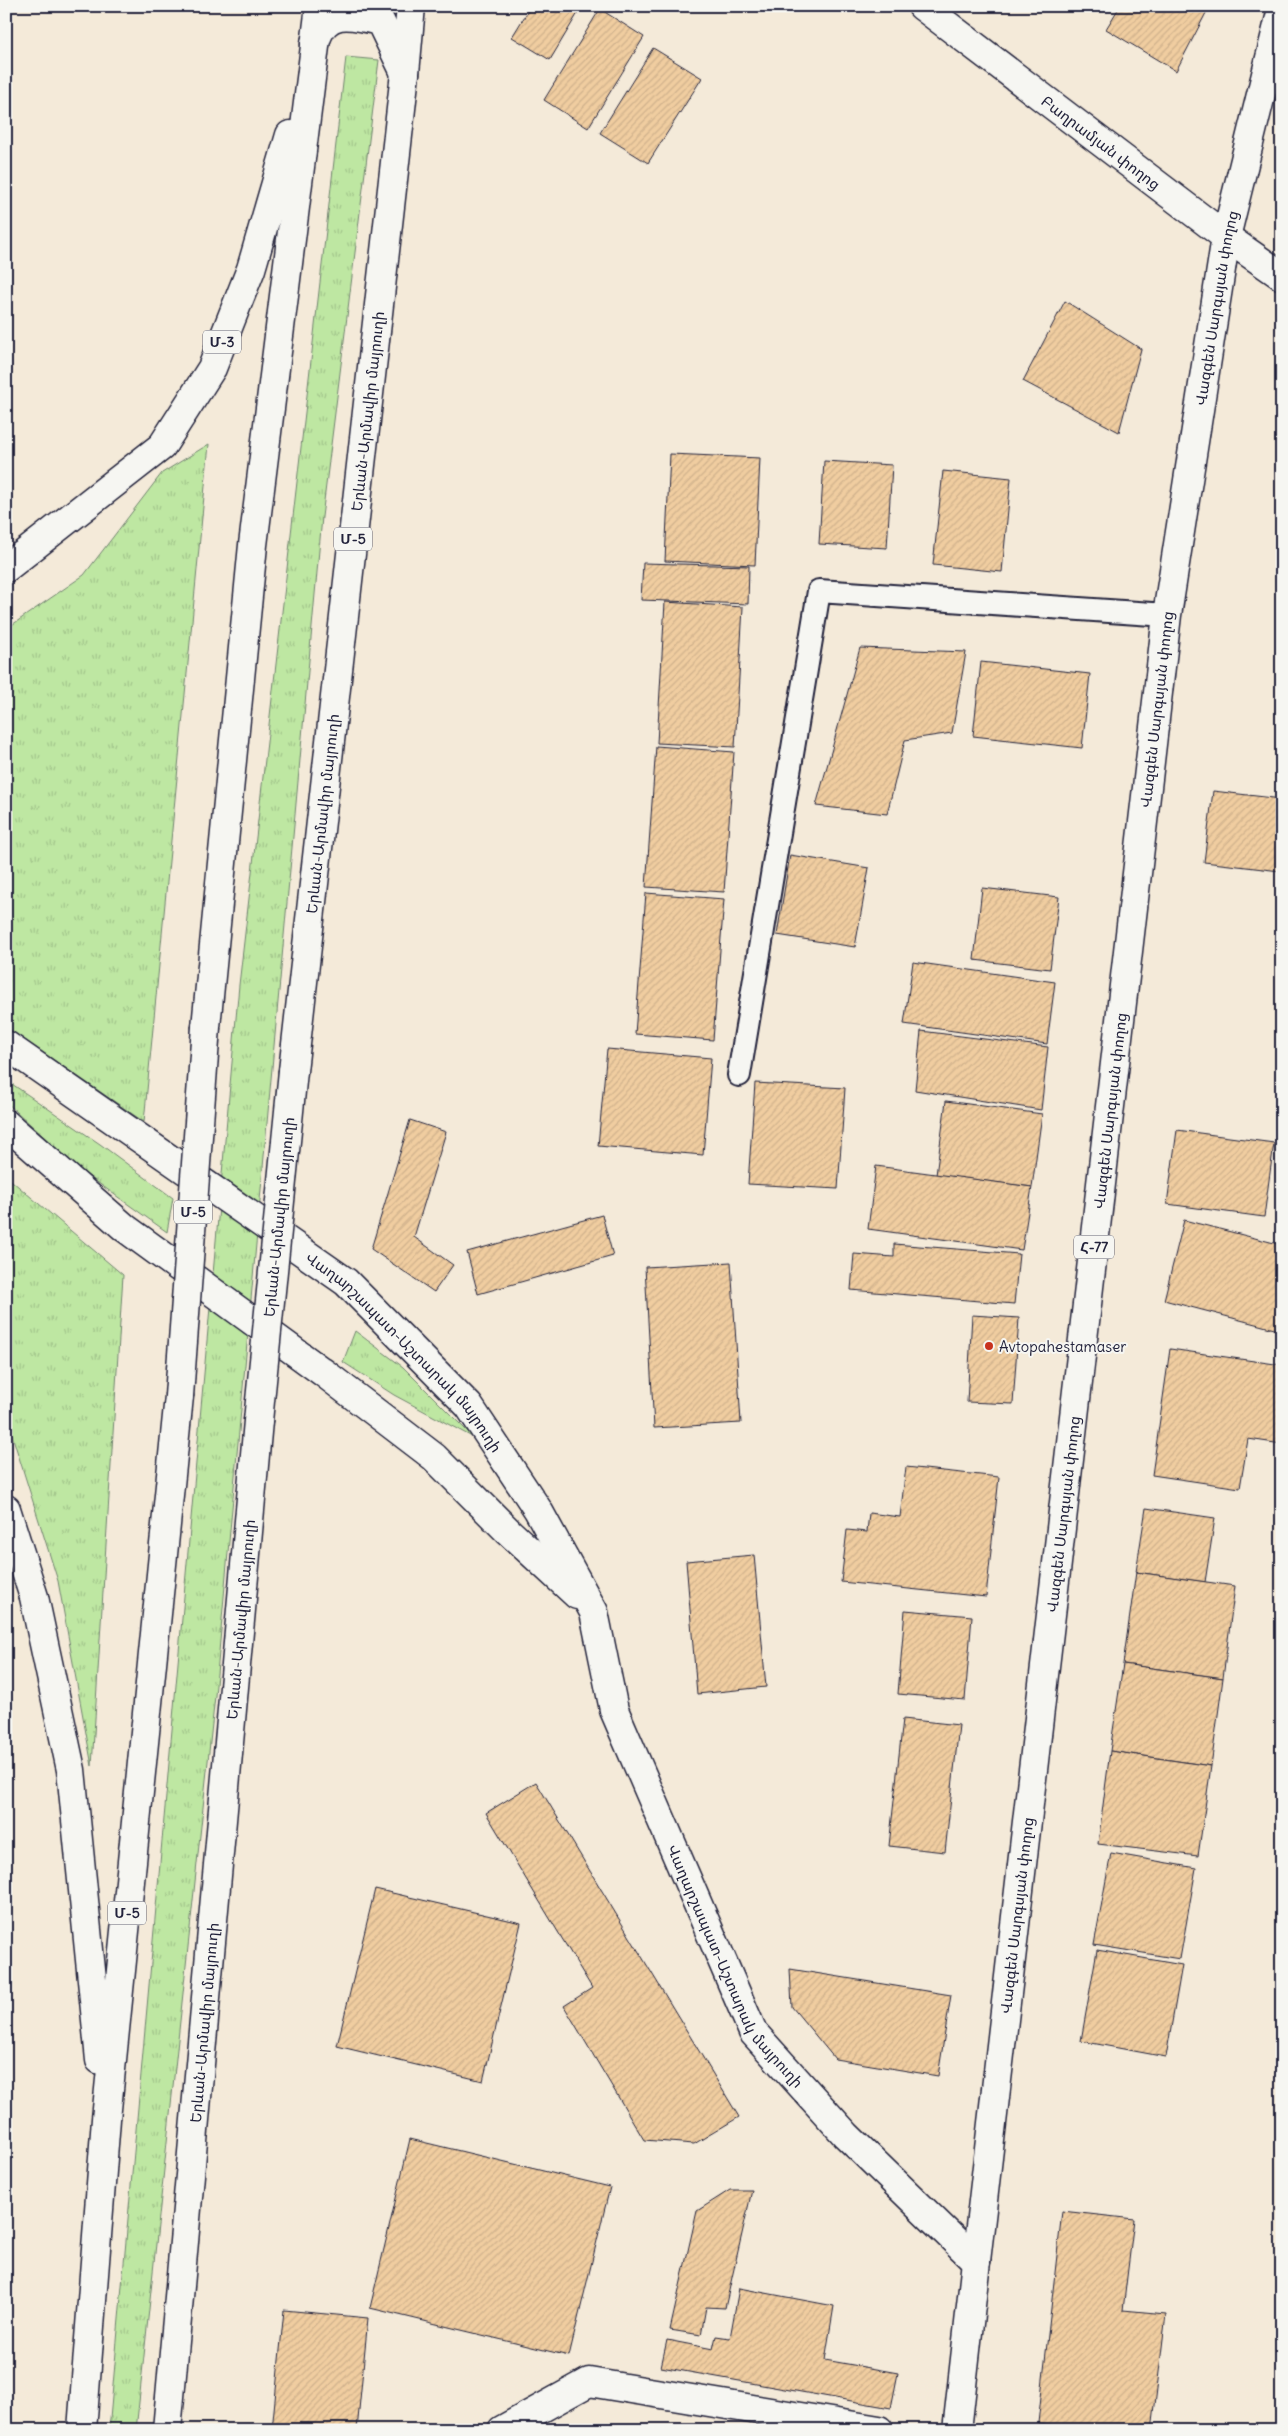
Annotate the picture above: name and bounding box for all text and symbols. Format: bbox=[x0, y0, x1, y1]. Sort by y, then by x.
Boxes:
street label: Բաղրամյան փողոց bbox=[1038, 91, 1164, 193]
street label: Վազգեն Սարգսյան փողոց bbox=[1190, 208, 1242, 407]
street label: Երևան-Արմավիր մայրուղի bbox=[346, 310, 388, 512]
road number: Մ-3 bbox=[203, 331, 241, 354]
road number: Մ-5 bbox=[334, 528, 372, 550]
street label: Վազգեն Սարգսյան փողոց bbox=[1135, 610, 1177, 809]
street label: Երևան-Արմավիր մայրուղի bbox=[301, 713, 343, 915]
street label: Վազգեն Սարգսյան փողոց bbox=[1089, 1011, 1130, 1210]
street label: Երևան-Արմավիր մայրուղի bbox=[259, 1116, 298, 1318]
road number: Մ-5 bbox=[174, 1200, 212, 1224]
road number: Հ-77 bbox=[1074, 1236, 1114, 1258]
street label: Վաղարշապատ-Աշտարակ մայրուղի bbox=[302, 1247, 506, 1456]
place label: Avtopahestamaser bbox=[999, 1337, 1126, 1356]
marker: Avtopahestamaser bbox=[983, 1340, 995, 1352]
street label: Վազգեն Սարգսյան փողոց bbox=[1042, 1415, 1084, 1613]
street label: Երևան-Արմավիր մայրուղի bbox=[222, 1518, 259, 1720]
street label: Վազգեն Սարգսյան փողոց bbox=[995, 1816, 1037, 2015]
street label: Վաղարշապատ-Աշտարակ մայրուղի bbox=[664, 1841, 808, 2091]
road number: Մ-5 bbox=[108, 1902, 146, 1925]
street label: Երևան-Արմավիր մայրուղի bbox=[185, 1922, 222, 2124]

